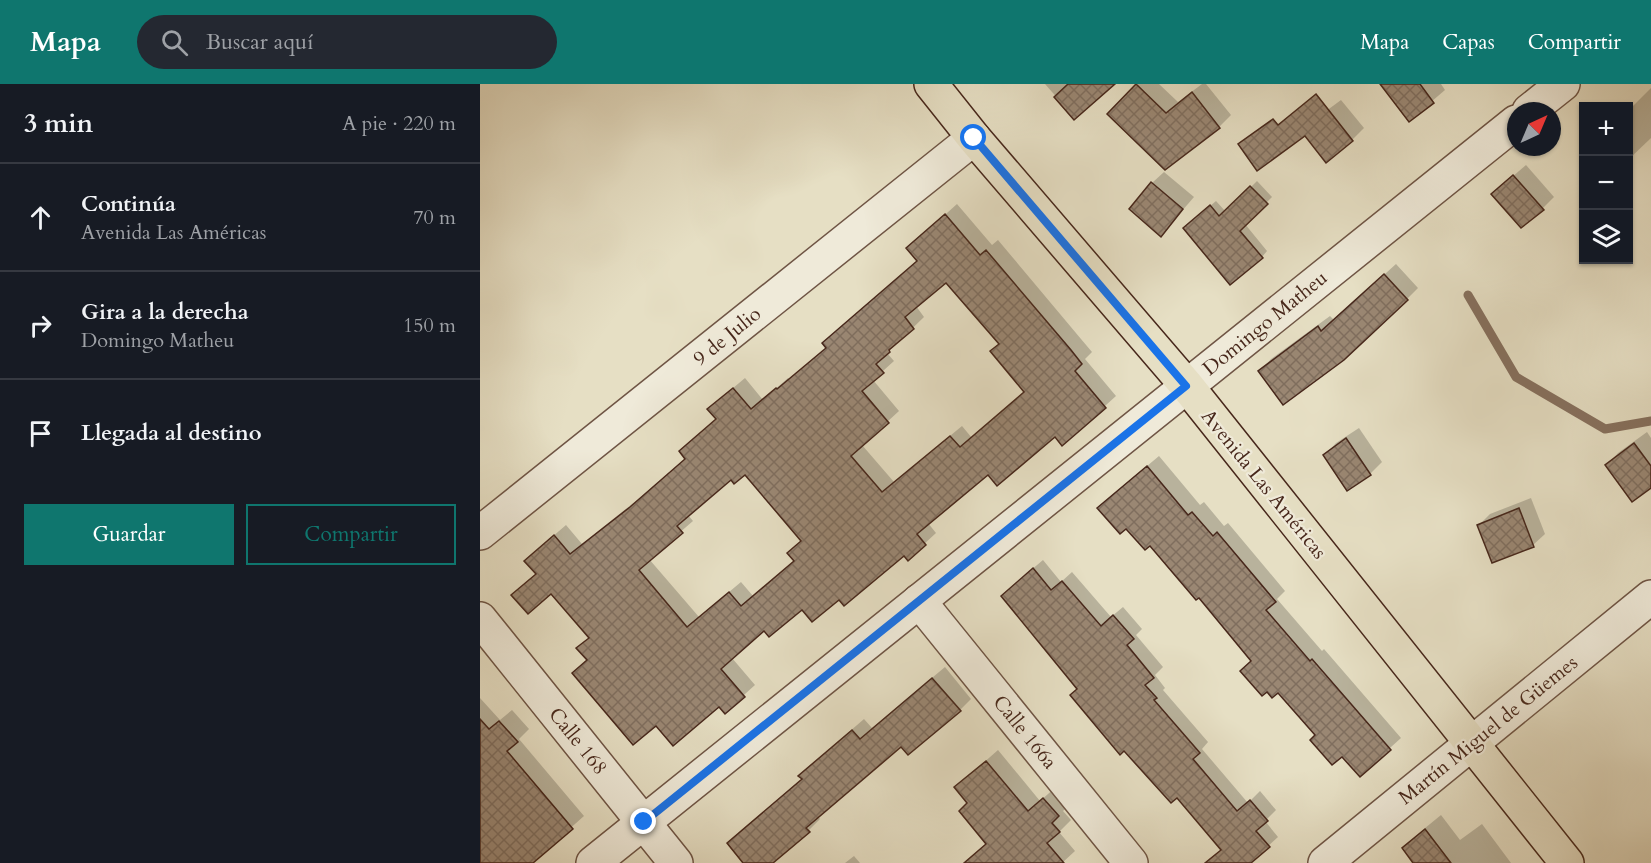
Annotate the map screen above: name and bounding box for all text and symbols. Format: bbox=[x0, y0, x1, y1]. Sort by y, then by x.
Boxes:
search box bbox=[137, 15, 557, 69]
text: Mapa bbox=[30, 23, 101, 61]
icon: search bbox=[158, 26, 191, 59]
text: Buscar aquí bbox=[206, 27, 313, 57]
text: Mapa bbox=[1360, 28, 1409, 57]
text: Capas bbox=[1442, 28, 1495, 57]
text: Compartir bbox=[1528, 28, 1621, 57]
north arrow bbox=[1507, 102, 1561, 156]
map controls bbox=[1579, 102, 1633, 264]
button: + bbox=[1579, 102, 1633, 156]
text: 3 min bbox=[24, 106, 93, 141]
text: A pie · 220 m bbox=[342, 110, 456, 137]
route start bbox=[960, 124, 986, 150]
button: − bbox=[1579, 156, 1633, 210]
text: Continúa bbox=[81, 189, 176, 219]
icon: ahead bbox=[24, 201, 57, 234]
text: 70 m bbox=[413, 204, 456, 231]
button: layers bbox=[1579, 210, 1633, 264]
text: Avenida Las Américas bbox=[81, 219, 266, 246]
street label: Domingo Matheu bbox=[1197, 264, 1333, 382]
text: Gira a la derecha bbox=[81, 297, 249, 327]
street label: 9 de Julio bbox=[687, 300, 767, 372]
icon: right bbox=[24, 309, 57, 342]
text: 150 m bbox=[403, 312, 456, 339]
text: Domingo Matheu bbox=[81, 327, 234, 354]
street label: Avenida Las Américas bbox=[1195, 403, 1333, 565]
icon: arrive bbox=[24, 417, 57, 450]
text: Llegada al destino bbox=[81, 418, 262, 448]
button: Guardar bbox=[24, 504, 234, 565]
button: Compartir bbox=[246, 504, 456, 565]
street label: Martín Miguel de Güemes bbox=[1393, 649, 1583, 811]
street label: Calle 166a bbox=[987, 689, 1063, 775]
street label: Calle 168 bbox=[543, 702, 613, 780]
route end bbox=[630, 808, 656, 834]

